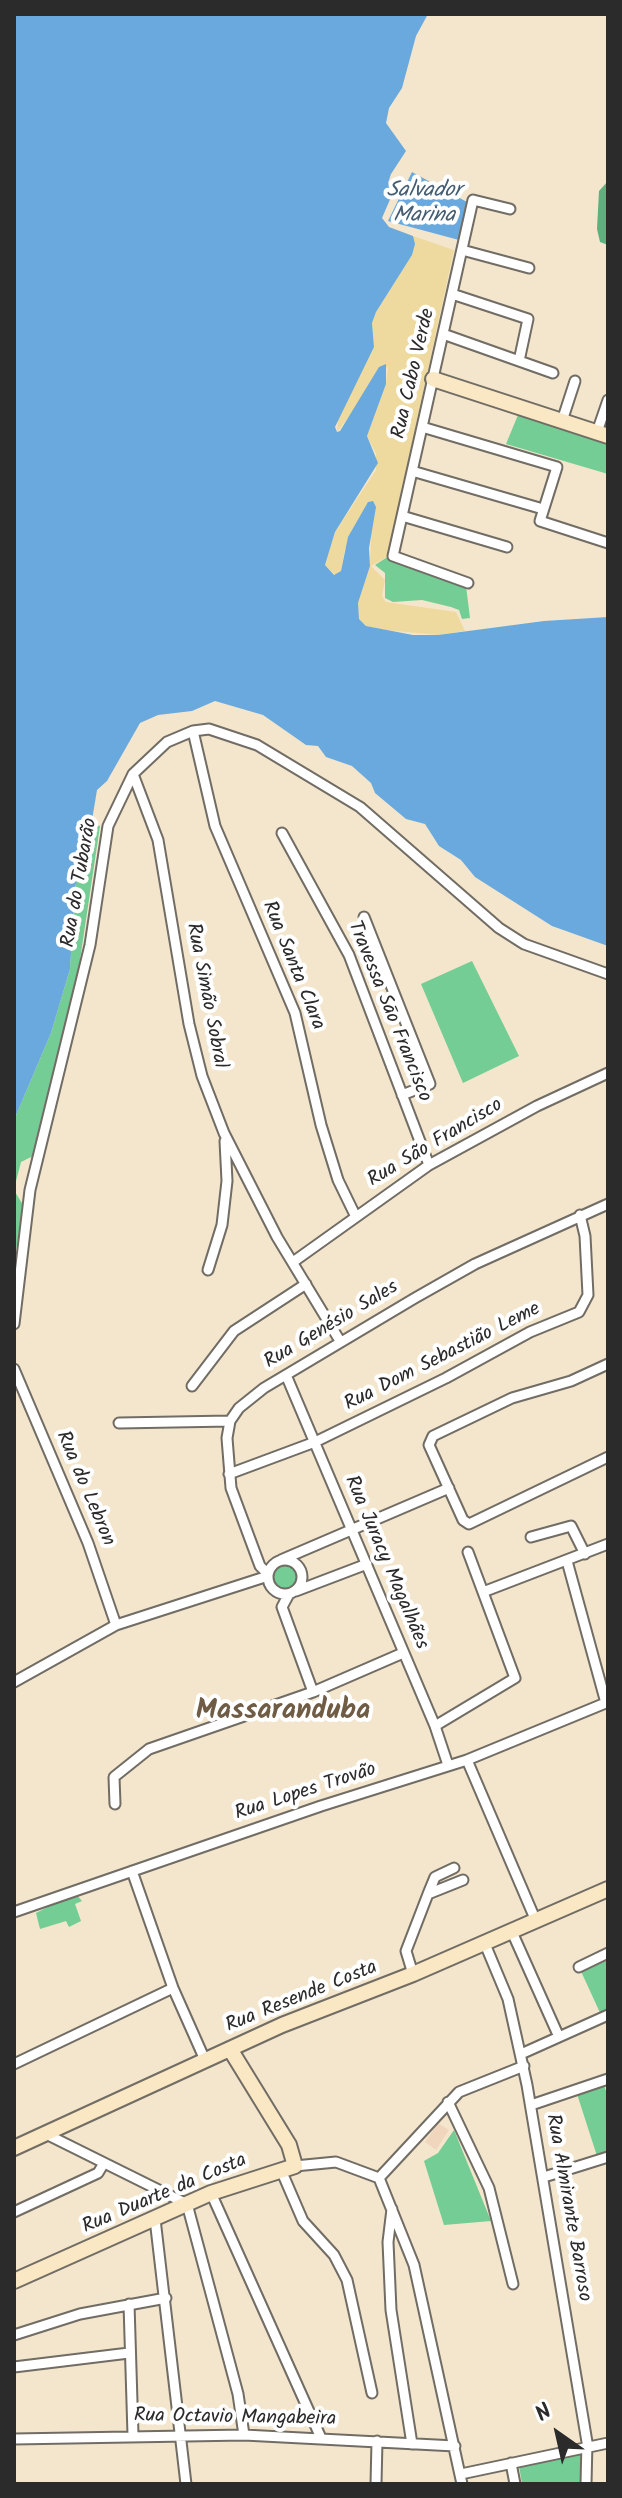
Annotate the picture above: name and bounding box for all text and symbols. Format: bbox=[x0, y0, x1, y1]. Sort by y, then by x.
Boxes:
water label: Salvador Marina bbox=[386, 179, 462, 230]
street label: Rua Cabo Verde bbox=[388, 307, 442, 441]
street label: Rua do Tubarão bbox=[58, 816, 104, 950]
street label: Rua Santa Clara bbox=[255, 898, 329, 1034]
street label: Travessa Sāo Francisco bbox=[341, 918, 435, 1106]
street label: Rua Simão Sobral bbox=[179, 921, 231, 1071]
street label: Rua São Francisco bbox=[364, 1094, 508, 1194]
street label: Rua Genésio Sales bbox=[261, 1277, 403, 1375]
street label: Rua Dom Sebastião Leme bbox=[341, 1298, 545, 1418]
street label: Rua do Lebron bbox=[49, 1428, 119, 1550]
street label: Rua Juracy Magalhães bbox=[337, 1472, 433, 1654]
district label: Massaranduba bbox=[196, 1696, 370, 1730]
street label: Rua Lopes Trovão bbox=[232, 1759, 380, 1827]
street label: Rua Resende Costa bbox=[223, 1957, 381, 2039]
street label: Rua Almirante Barroso bbox=[539, 2112, 595, 2304]
street label: Rua Duarte da Costa bbox=[79, 2150, 251, 2240]
north arrow bbox=[518, 2394, 598, 2474]
text: N bbox=[529, 2395, 560, 2432]
street label: Rua Octavio Mangabeira bbox=[134, 2405, 336, 2433]

